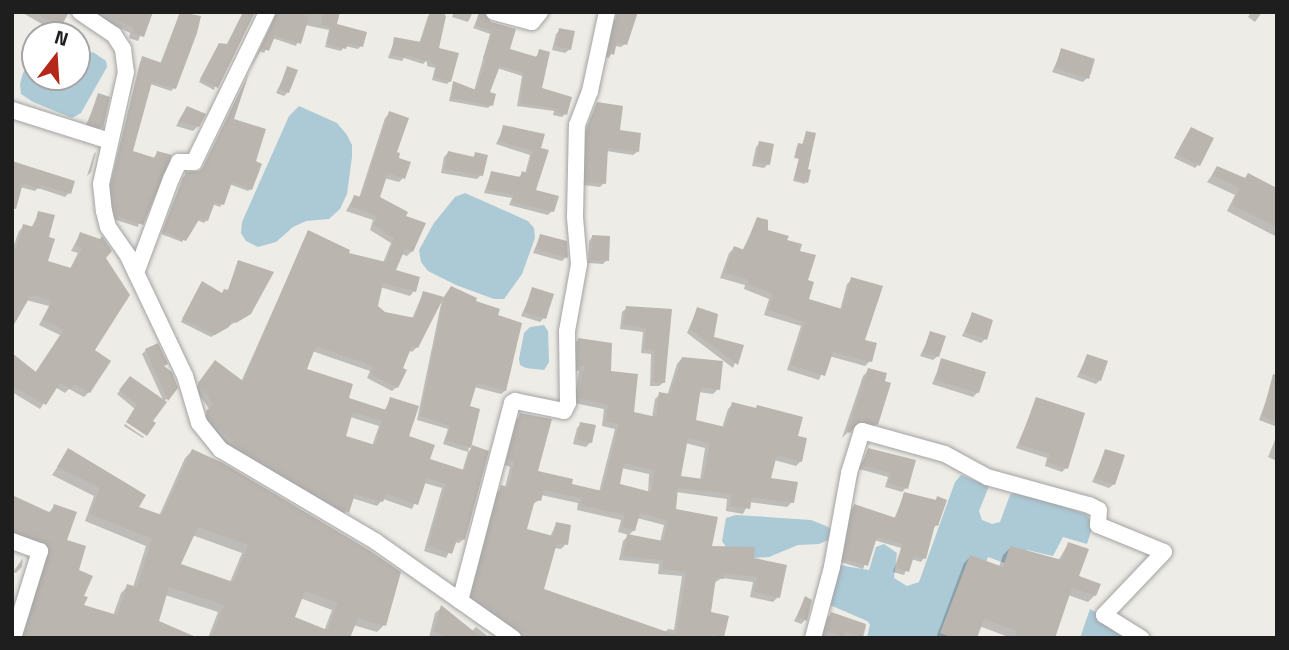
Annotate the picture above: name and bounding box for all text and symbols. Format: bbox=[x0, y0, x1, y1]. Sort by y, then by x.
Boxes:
north arrow bbox=[21, 21, 91, 91]
text: N bbox=[51, 22, 72, 53]

